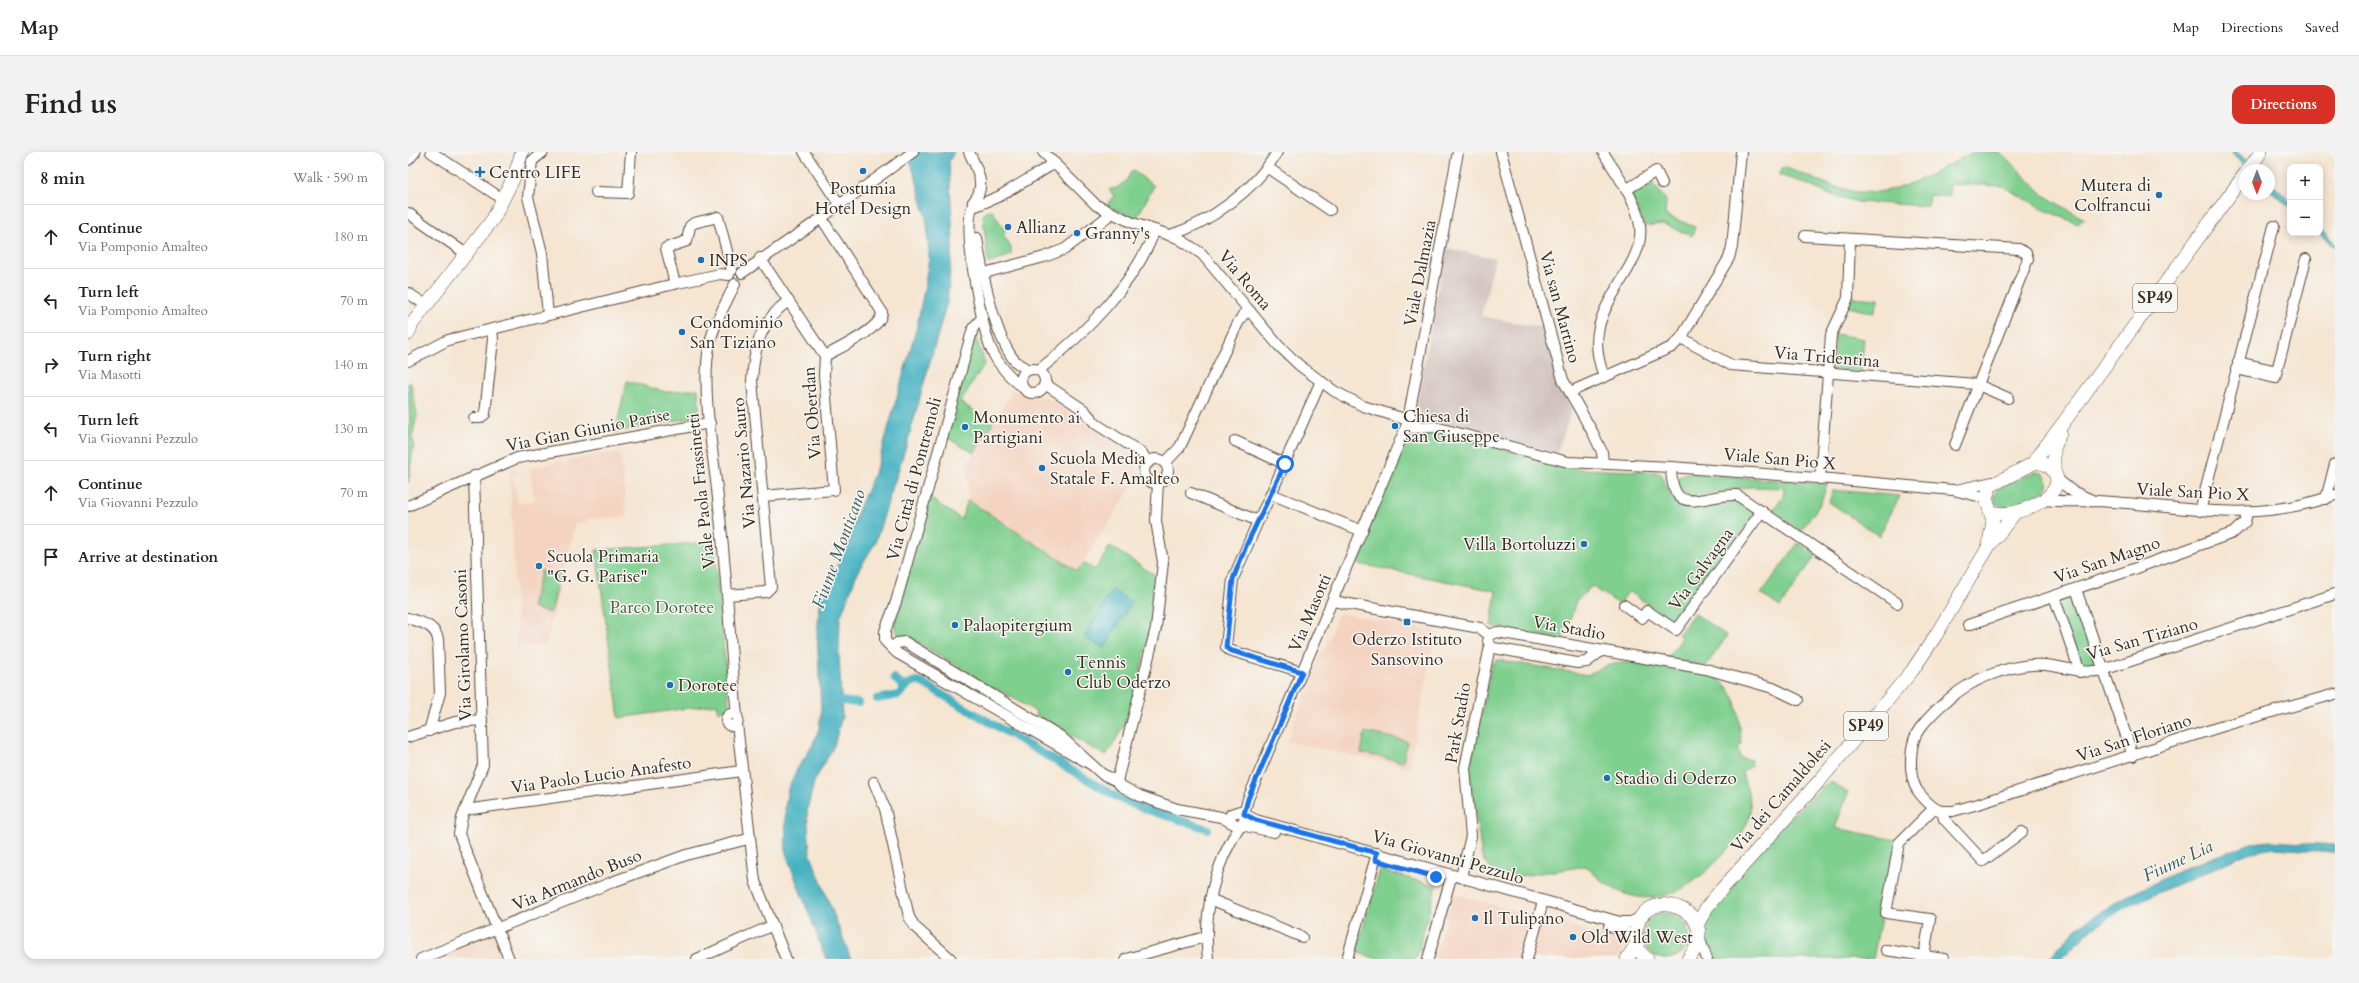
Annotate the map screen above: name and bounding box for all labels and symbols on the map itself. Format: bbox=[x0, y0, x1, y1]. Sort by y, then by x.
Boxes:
place label: Centro LIFE bbox=[489, 161, 581, 184]
north arrow bbox=[2239, 164, 2275, 200]
marker: Centro LIFE bbox=[474, 166, 486, 178]
marker: Postumia Hotel Design bbox=[858, 166, 868, 176]
place label: Mutera di Colfrancui bbox=[2074, 174, 2151, 217]
place label: Postumia Hotel Design bbox=[815, 177, 912, 220]
marker: Mutera di Colfrancui bbox=[2154, 190, 2164, 200]
place label: Allianz bbox=[1016, 216, 1067, 239]
street label: Viale Dalmazia bbox=[1398, 217, 1442, 328]
marker: Allianz bbox=[1003, 222, 1013, 232]
place label: Granny's bbox=[1085, 222, 1150, 245]
marker: Granny's bbox=[1072, 228, 1082, 238]
street label: Via Roma bbox=[1213, 245, 1277, 315]
street label: Via san Martino bbox=[1534, 248, 1586, 366]
place label: INPS bbox=[709, 249, 748, 272]
marker: INPS bbox=[696, 255, 706, 265]
road number: SP49 bbox=[2133, 284, 2177, 312]
place label: Condominio San Tiziano bbox=[690, 311, 783, 354]
marker: Condominio San Tiziano bbox=[677, 327, 687, 337]
street label: Via Tridentina bbox=[1773, 341, 1882, 373]
street label: Via Oberdan bbox=[797, 365, 827, 460]
street label: Via Città di Pontremoli bbox=[881, 394, 947, 564]
street label: Via Nazario Sauro bbox=[727, 397, 761, 529]
street label: Via Gian Giunio Parise bbox=[504, 403, 672, 457]
place label: Chiesa di San Giuseppe bbox=[1403, 405, 1500, 448]
place label: Monumento ai Partigiani bbox=[973, 406, 1080, 449]
street label: Viale Paola Frassinetti bbox=[681, 412, 721, 570]
marker: Chiesa di San Giuseppe bbox=[1390, 421, 1400, 431]
marker: Monumento ai Partigiani bbox=[960, 422, 970, 432]
street label: Viale San Pio X bbox=[1723, 443, 1838, 475]
place label: Scuola Media Statale F. Amalteo bbox=[1050, 447, 1180, 490]
route start bbox=[1276, 455, 1294, 473]
marker: Scuola Media Statale F. Amalteo bbox=[1037, 463, 1047, 473]
street label: Viale San Pio X bbox=[2136, 478, 2251, 506]
water label: Fiume Monticano bbox=[806, 486, 872, 612]
street label: Via Galvagna bbox=[1663, 523, 1739, 615]
street label: Via San Magno bbox=[2051, 531, 2163, 589]
place label: Villa Bortoluzzi bbox=[1463, 533, 1576, 556]
marker: Villa Bortoluzzi bbox=[1579, 539, 1589, 549]
place label: Scuola Primaria "G. G. Parise" bbox=[547, 545, 660, 588]
marker: Scuola Primaria "G. G. Parise" bbox=[534, 561, 544, 571]
street label: Via Girolamo Casoni bbox=[449, 568, 477, 721]
street label: Via Masotti bbox=[1283, 570, 1337, 656]
park label: Parco Dorotee bbox=[610, 596, 714, 619]
street label: Via Stadio bbox=[1531, 610, 1607, 646]
street label: Via San Tiziano bbox=[2084, 612, 2200, 666]
place label: Palaopitergium bbox=[963, 614, 1073, 637]
marker: Oderzo Istituto Sansovino bbox=[1402, 617, 1412, 627]
marker: Palaopitergium bbox=[950, 620, 960, 630]
place label: Oderzo Istituto Sansovino bbox=[1352, 628, 1462, 671]
place label: Tennis Club Oderzo bbox=[1076, 651, 1171, 694]
marker: Tennis Club Oderzo bbox=[1063, 667, 1073, 677]
place label: Dorotee bbox=[678, 674, 737, 697]
marker: Dorotee bbox=[665, 680, 675, 690]
street label: Park Stadio bbox=[1440, 681, 1476, 765]
street label: Via San Floriano bbox=[2074, 709, 2194, 767]
road number: SP49 bbox=[1844, 712, 1888, 740]
street label: Via dei Camaldolesi bbox=[1726, 735, 1837, 857]
street label: Via Paolo Lucio Anafesto bbox=[509, 751, 693, 799]
place label: Stadio di Oderzo bbox=[1615, 767, 1737, 790]
marker: Stadio di Oderzo bbox=[1602, 773, 1612, 783]
street label: Via Giovanni Pezzulo bbox=[1369, 824, 1527, 890]
water label: Fiume Lia bbox=[2139, 834, 2217, 888]
street label: Via Armando Buso bbox=[509, 844, 645, 916]
route end bbox=[1427, 868, 1445, 886]
place label: Il Tulipano bbox=[1483, 907, 1564, 930]
marker: Il Tulipano bbox=[1470, 913, 1480, 923]
place label: Old Wild West bbox=[1581, 926, 1693, 949]
marker: Old Wild West bbox=[1568, 932, 1578, 942]

